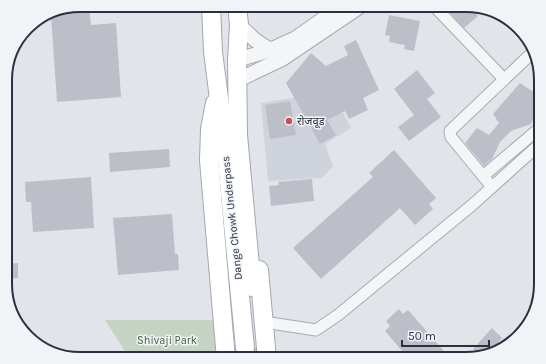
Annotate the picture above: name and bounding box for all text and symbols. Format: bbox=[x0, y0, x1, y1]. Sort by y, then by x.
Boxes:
place label: रोजवूड bbox=[297, 115, 325, 129]
marker: रोजवूड bbox=[284, 116, 294, 126]
street label: Dange Chowk Underpass bbox=[219, 155, 245, 281]
scale bar bbox=[402, 322, 489, 348]
text: 50 m bbox=[408, 329, 436, 343]
park label: Shivaji Park bbox=[137, 334, 197, 347]

